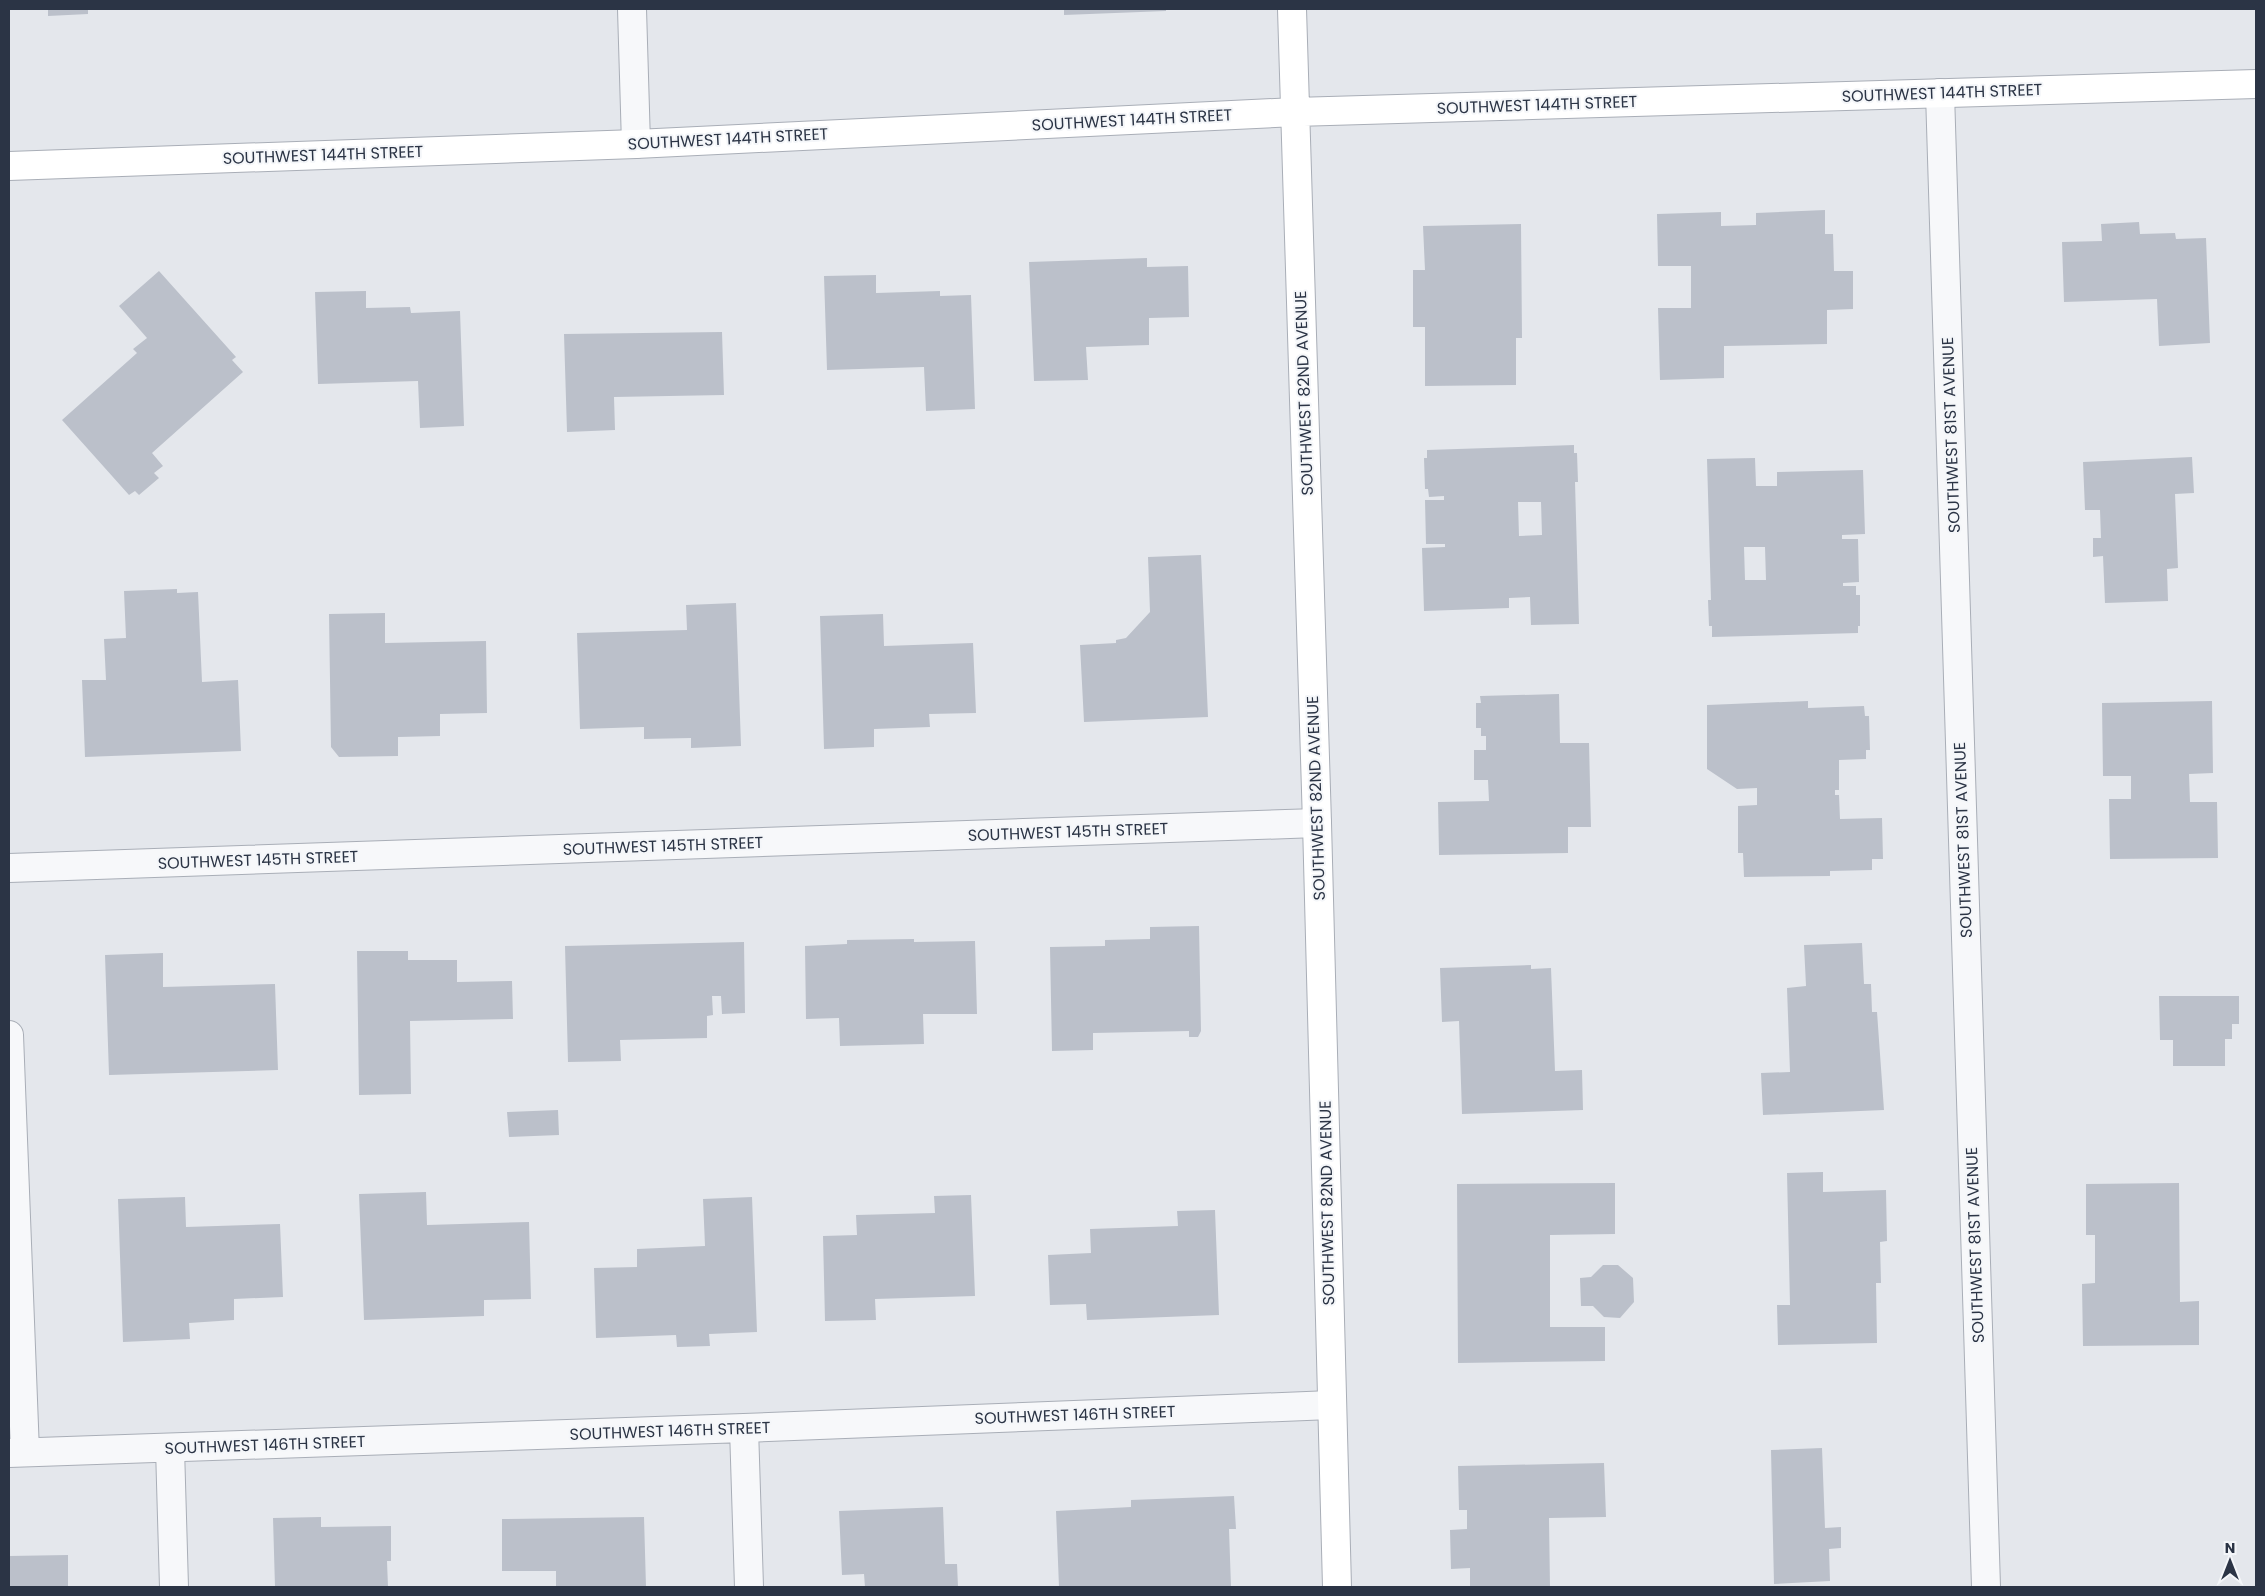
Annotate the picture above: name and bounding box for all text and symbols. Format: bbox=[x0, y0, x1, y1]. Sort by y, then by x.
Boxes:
street label: SOUTHWEST 144TH STREET bbox=[1841, 78, 2043, 108]
street label: SOUTHWEST 144TH STREET bbox=[1436, 90, 1638, 120]
street label: SOUTHWEST 144TH STREET bbox=[1031, 103, 1233, 137]
street label: SOUTHWEST 144TH STREET bbox=[627, 122, 829, 156]
street label: SOUTHWEST 144TH STREET bbox=[222, 140, 424, 170]
street label: SOUTHWEST 82ND AVENUE bbox=[1289, 290, 1319, 496]
street label: SOUTHWEST 81ST AVENUE bbox=[1936, 337, 1966, 533]
street label: SOUTHWEST 82ND AVENUE bbox=[1301, 695, 1331, 901]
street label: SOUTHWEST 81ST AVENUE bbox=[1948, 742, 1978, 938]
street label: SOUTHWEST 145TH STREET bbox=[967, 817, 1169, 847]
street label: SOUTHWEST 145TH STREET bbox=[562, 831, 764, 861]
street label: SOUTHWEST 145TH STREET bbox=[157, 845, 359, 875]
street label: SOUTHWEST 82ND AVENUE bbox=[1314, 1100, 1340, 1306]
street label: SOUTHWEST 81ST AVENUE bbox=[1960, 1147, 1990, 1343]
street label: SOUTHWEST 146TH STREET bbox=[974, 1400, 1176, 1430]
street label: SOUTHWEST 146TH STREET bbox=[569, 1416, 771, 1446]
street label: SOUTHWEST 146TH STREET bbox=[164, 1430, 366, 1460]
north arrow bbox=[2205, 1536, 2255, 1586]
text: N bbox=[2225, 1538, 2235, 1558]

